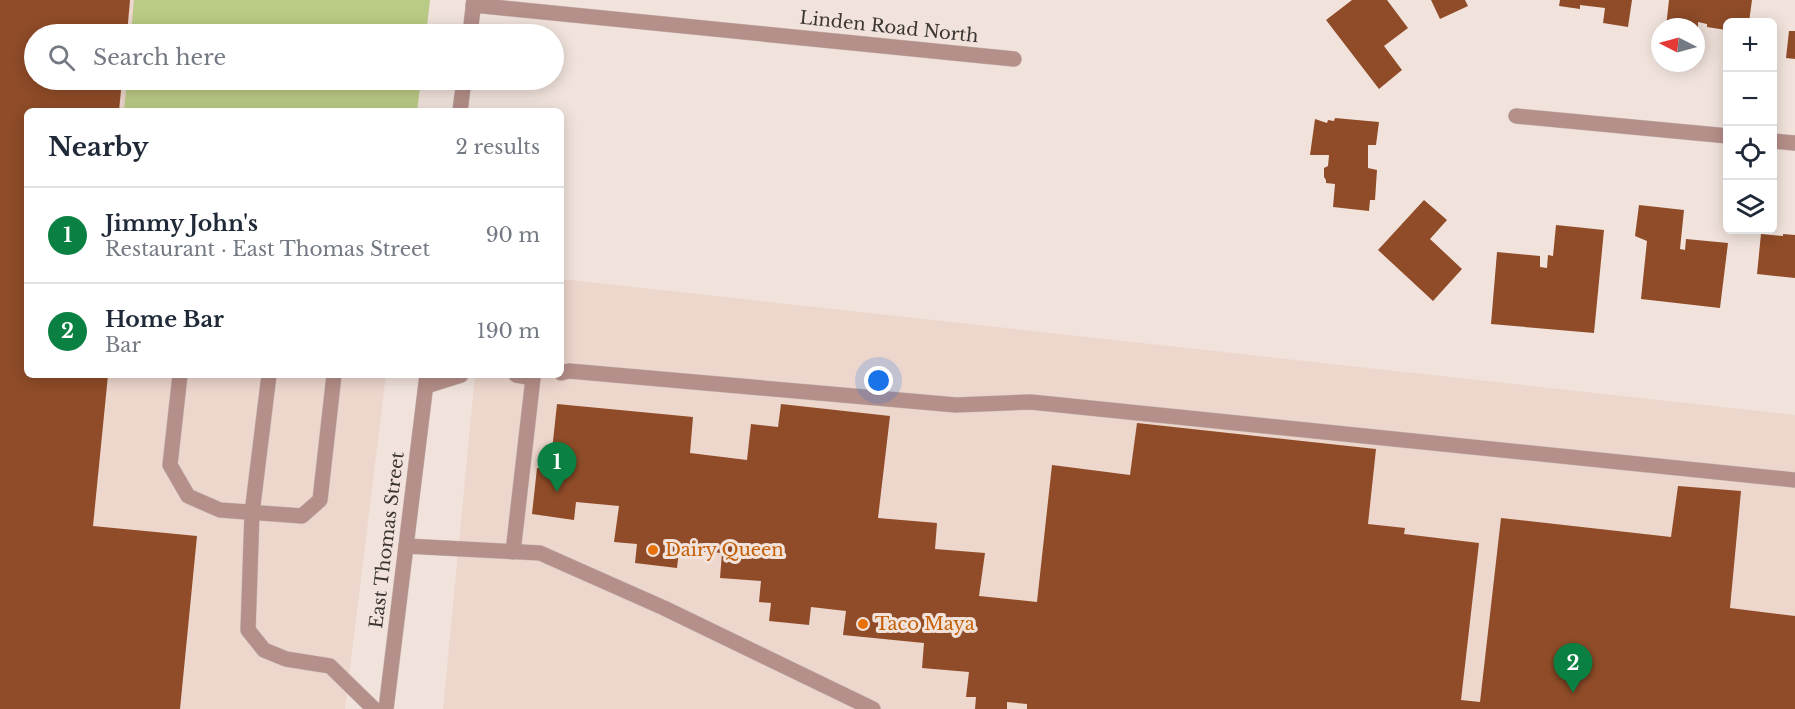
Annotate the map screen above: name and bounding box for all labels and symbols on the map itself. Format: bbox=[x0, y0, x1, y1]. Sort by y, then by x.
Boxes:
street label: Linden Road North bbox=[798, 7, 980, 47]
north arrow bbox=[1651, 18, 1705, 72]
your location bbox=[864, 366, 893, 395]
pin: 1 bbox=[538, 442, 576, 492]
street label: East Thomas Street bbox=[365, 450, 409, 630]
place label: Dairy Queen bbox=[665, 539, 784, 561]
marker: Dairy Queen bbox=[646, 543, 660, 557]
place label: Taco Maya bbox=[875, 613, 975, 635]
marker: Taco Maya bbox=[856, 617, 870, 631]
pin: 2 bbox=[1554, 644, 1592, 693]

